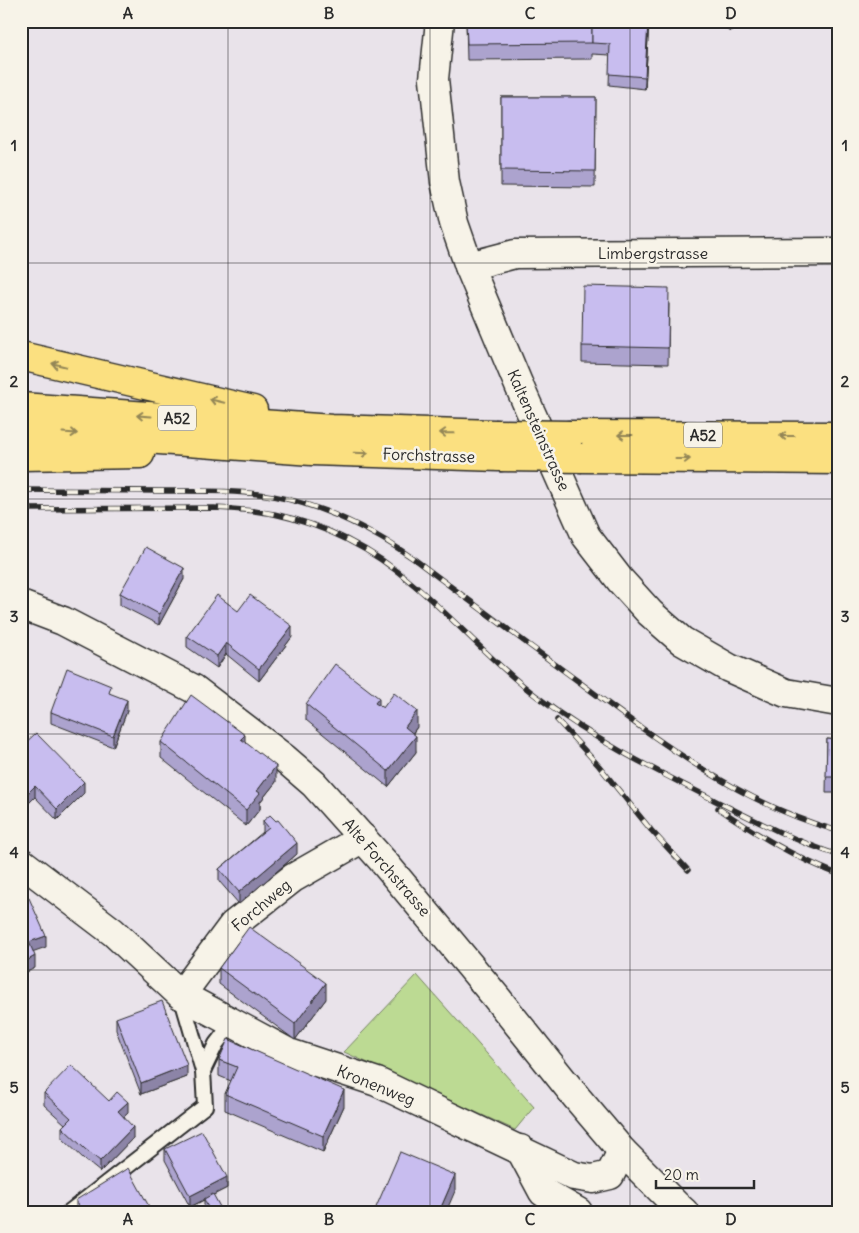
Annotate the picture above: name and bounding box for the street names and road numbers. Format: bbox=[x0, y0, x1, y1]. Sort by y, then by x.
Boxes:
street label: Limbergstrasse bbox=[598, 243, 708, 263]
street label: Kaltensteinstrasse bbox=[503, 366, 575, 494]
road number: A52 bbox=[158, 406, 196, 430]
road number: A52 bbox=[684, 422, 722, 448]
street label: Forchstrasse bbox=[382, 443, 476, 467]
street label: Alte Forchstrasse bbox=[339, 814, 435, 920]
street label: Forchweg bbox=[227, 874, 295, 936]
street label: Kronenweg bbox=[334, 1060, 418, 1110]

